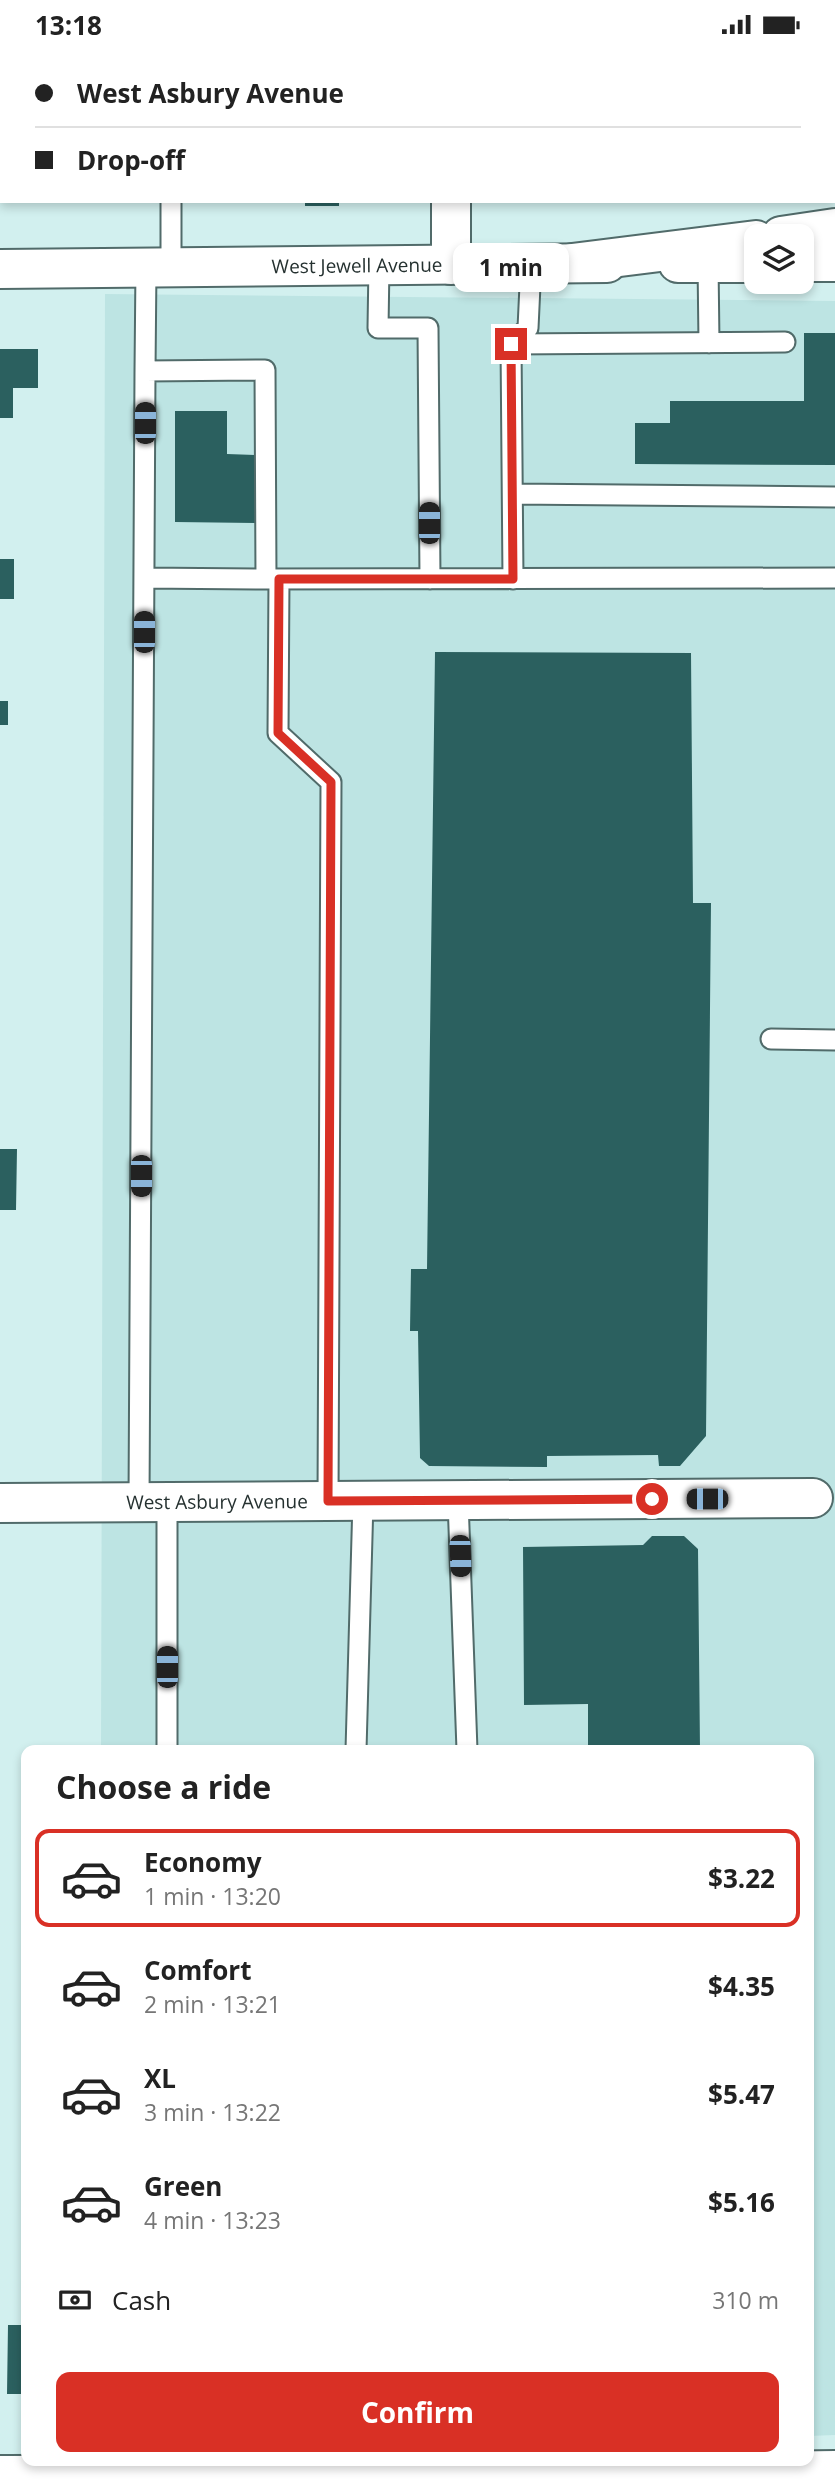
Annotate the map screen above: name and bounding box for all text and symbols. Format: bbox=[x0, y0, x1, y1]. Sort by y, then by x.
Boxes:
text: 13:18 bbox=[35, 7, 102, 43]
text: West Asbury Avenue bbox=[77, 75, 344, 111]
text: Drop-off bbox=[77, 142, 185, 178]
map controls bbox=[744, 224, 814, 294]
button: layers bbox=[744, 224, 814, 294]
callout: 1 min bbox=[453, 243, 569, 292]
text: 1 min bbox=[479, 251, 543, 283]
street label: West Jewell Avenue bbox=[271, 252, 443, 279]
route end bbox=[495, 328, 527, 360]
car bbox=[135, 402, 156, 444]
car bbox=[419, 502, 440, 544]
car bbox=[134, 611, 155, 653]
car bbox=[131, 1155, 152, 1197]
route start bbox=[636, 1483, 668, 1515]
street label: West Asbury Avenue bbox=[126, 1488, 308, 1515]
car bbox=[687, 1489, 729, 1510]
car bbox=[449, 1535, 472, 1577]
car bbox=[157, 1646, 178, 1688]
text: Choose a ride bbox=[56, 1765, 271, 1808]
text: Economy bbox=[144, 1844, 262, 1880]
icon: car bbox=[60, 1847, 123, 1910]
text: $3.22 bbox=[708, 1860, 775, 1896]
text: 1 min · 13:20 bbox=[144, 1880, 281, 1912]
text: Comfort bbox=[144, 1952, 251, 1988]
icon: car bbox=[60, 1955, 123, 2018]
text: $4.35 bbox=[708, 1968, 775, 2004]
text: 2 min · 13:21 bbox=[144, 1988, 281, 2020]
text: XL bbox=[144, 2060, 176, 2096]
icon: car bbox=[60, 2063, 123, 2126]
text: $5.47 bbox=[708, 2076, 775, 2112]
text: 3 min · 13:22 bbox=[144, 2096, 281, 2128]
text: Green bbox=[144, 2168, 222, 2204]
icon: car bbox=[60, 2171, 123, 2234]
text: $5.16 bbox=[708, 2184, 775, 2220]
text: 4 min · 13:23 bbox=[144, 2204, 281, 2236]
icon: cash bbox=[56, 2281, 94, 2319]
text: Cash bbox=[112, 2282, 171, 2318]
text: 310 m bbox=[712, 2284, 779, 2316]
button: Confirm bbox=[56, 2372, 779, 2452]

